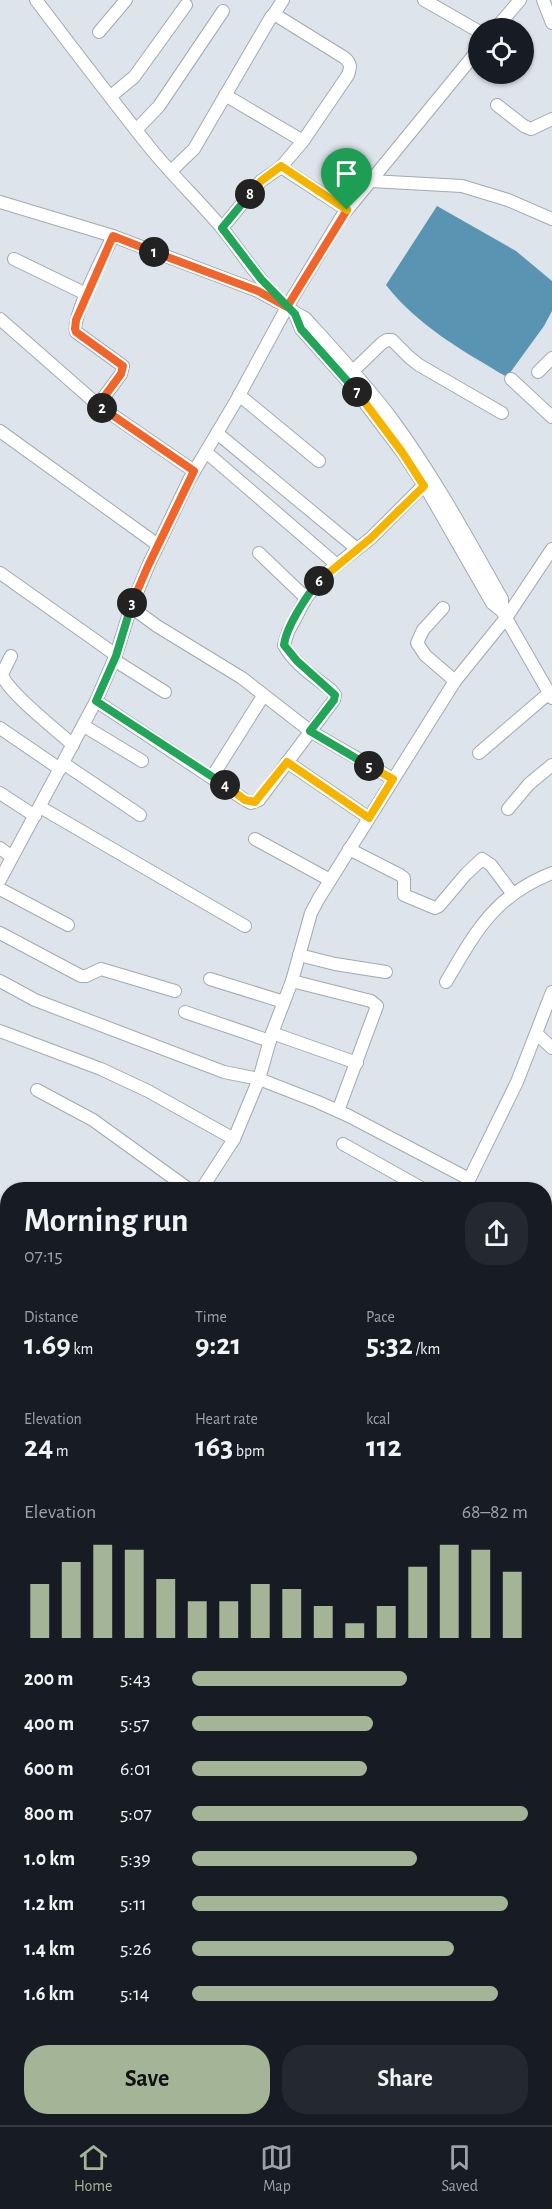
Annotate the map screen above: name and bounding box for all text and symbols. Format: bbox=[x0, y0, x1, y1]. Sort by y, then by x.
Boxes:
map controls bbox=[468, 18, 534, 84]
button: locate bbox=[468, 18, 534, 84]
pin bbox=[321, 148, 372, 210]
icon: arrive bbox=[330, 157, 363, 190]
pin: 8 bbox=[235, 179, 265, 209]
text: 8 bbox=[246, 186, 254, 202]
pin: 1 bbox=[139, 237, 169, 267]
text: 1 bbox=[151, 244, 157, 260]
pin: 7 bbox=[342, 377, 372, 407]
text: 7 bbox=[354, 384, 360, 400]
pin: 2 bbox=[87, 393, 117, 423]
text: 2 bbox=[98, 400, 106, 416]
pin: 6 bbox=[304, 566, 334, 596]
text: 6 bbox=[315, 573, 323, 589]
pin: 3 bbox=[117, 588, 147, 618]
text: 3 bbox=[129, 595, 135, 611]
pin: 5 bbox=[354, 751, 384, 781]
text: 5 bbox=[366, 758, 372, 774]
pin: 4 bbox=[210, 770, 240, 800]
text: 4 bbox=[221, 777, 229, 793]
button: share bbox=[465, 1202, 528, 1265]
text: Morning run bbox=[24, 1205, 188, 1238]
text: 07:15 bbox=[24, 1246, 63, 1266]
text: Distance bbox=[24, 1309, 78, 1325]
text: Time bbox=[195, 1309, 227, 1325]
text: Pace bbox=[366, 1309, 395, 1325]
text: 1.69 bbox=[24, 1330, 71, 1360]
text: 9:21 bbox=[195, 1330, 241, 1360]
text: 5:32 bbox=[366, 1330, 413, 1360]
text: km bbox=[71, 1341, 93, 1357]
text: /km bbox=[413, 1341, 440, 1357]
text: Elevation bbox=[24, 1411, 82, 1427]
text: Heart rate bbox=[195, 1411, 258, 1427]
text: kcal bbox=[366, 1411, 390, 1427]
text: 24 bbox=[24, 1432, 53, 1462]
text: 163 bbox=[195, 1432, 233, 1462]
text: 112 bbox=[366, 1432, 402, 1462]
text: m bbox=[53, 1443, 69, 1459]
text: bpm bbox=[233, 1443, 265, 1459]
text: Elevation bbox=[24, 1502, 96, 1522]
text: 68–82 m bbox=[462, 1502, 528, 1522]
text: 200 m bbox=[24, 1669, 73, 1689]
text: 5:43 bbox=[120, 1669, 151, 1689]
text: 400 m bbox=[24, 1714, 74, 1734]
text: 5:57 bbox=[120, 1714, 150, 1734]
text: 600 m bbox=[24, 1759, 74, 1779]
text: 6:01 bbox=[120, 1759, 151, 1779]
text: 800 m bbox=[24, 1804, 74, 1824]
text: 5:07 bbox=[120, 1804, 152, 1824]
text: 1.0 km bbox=[24, 1849, 75, 1869]
text: 5:39 bbox=[120, 1849, 151, 1869]
text: 1.2 km bbox=[24, 1894, 74, 1914]
text: 5:11 bbox=[120, 1894, 147, 1914]
text: 1.4 km bbox=[24, 1939, 75, 1959]
text: 5:26 bbox=[120, 1939, 151, 1959]
text: 1.6 km bbox=[24, 1984, 75, 2004]
text: 5:14 bbox=[120, 1984, 149, 2004]
button: Save bbox=[24, 2045, 270, 2114]
button: Share bbox=[282, 2045, 528, 2114]
tab: Home bbox=[74, 2141, 112, 2196]
tab: Map bbox=[260, 2141, 293, 2196]
tab: Saved bbox=[441, 2141, 478, 2196]

